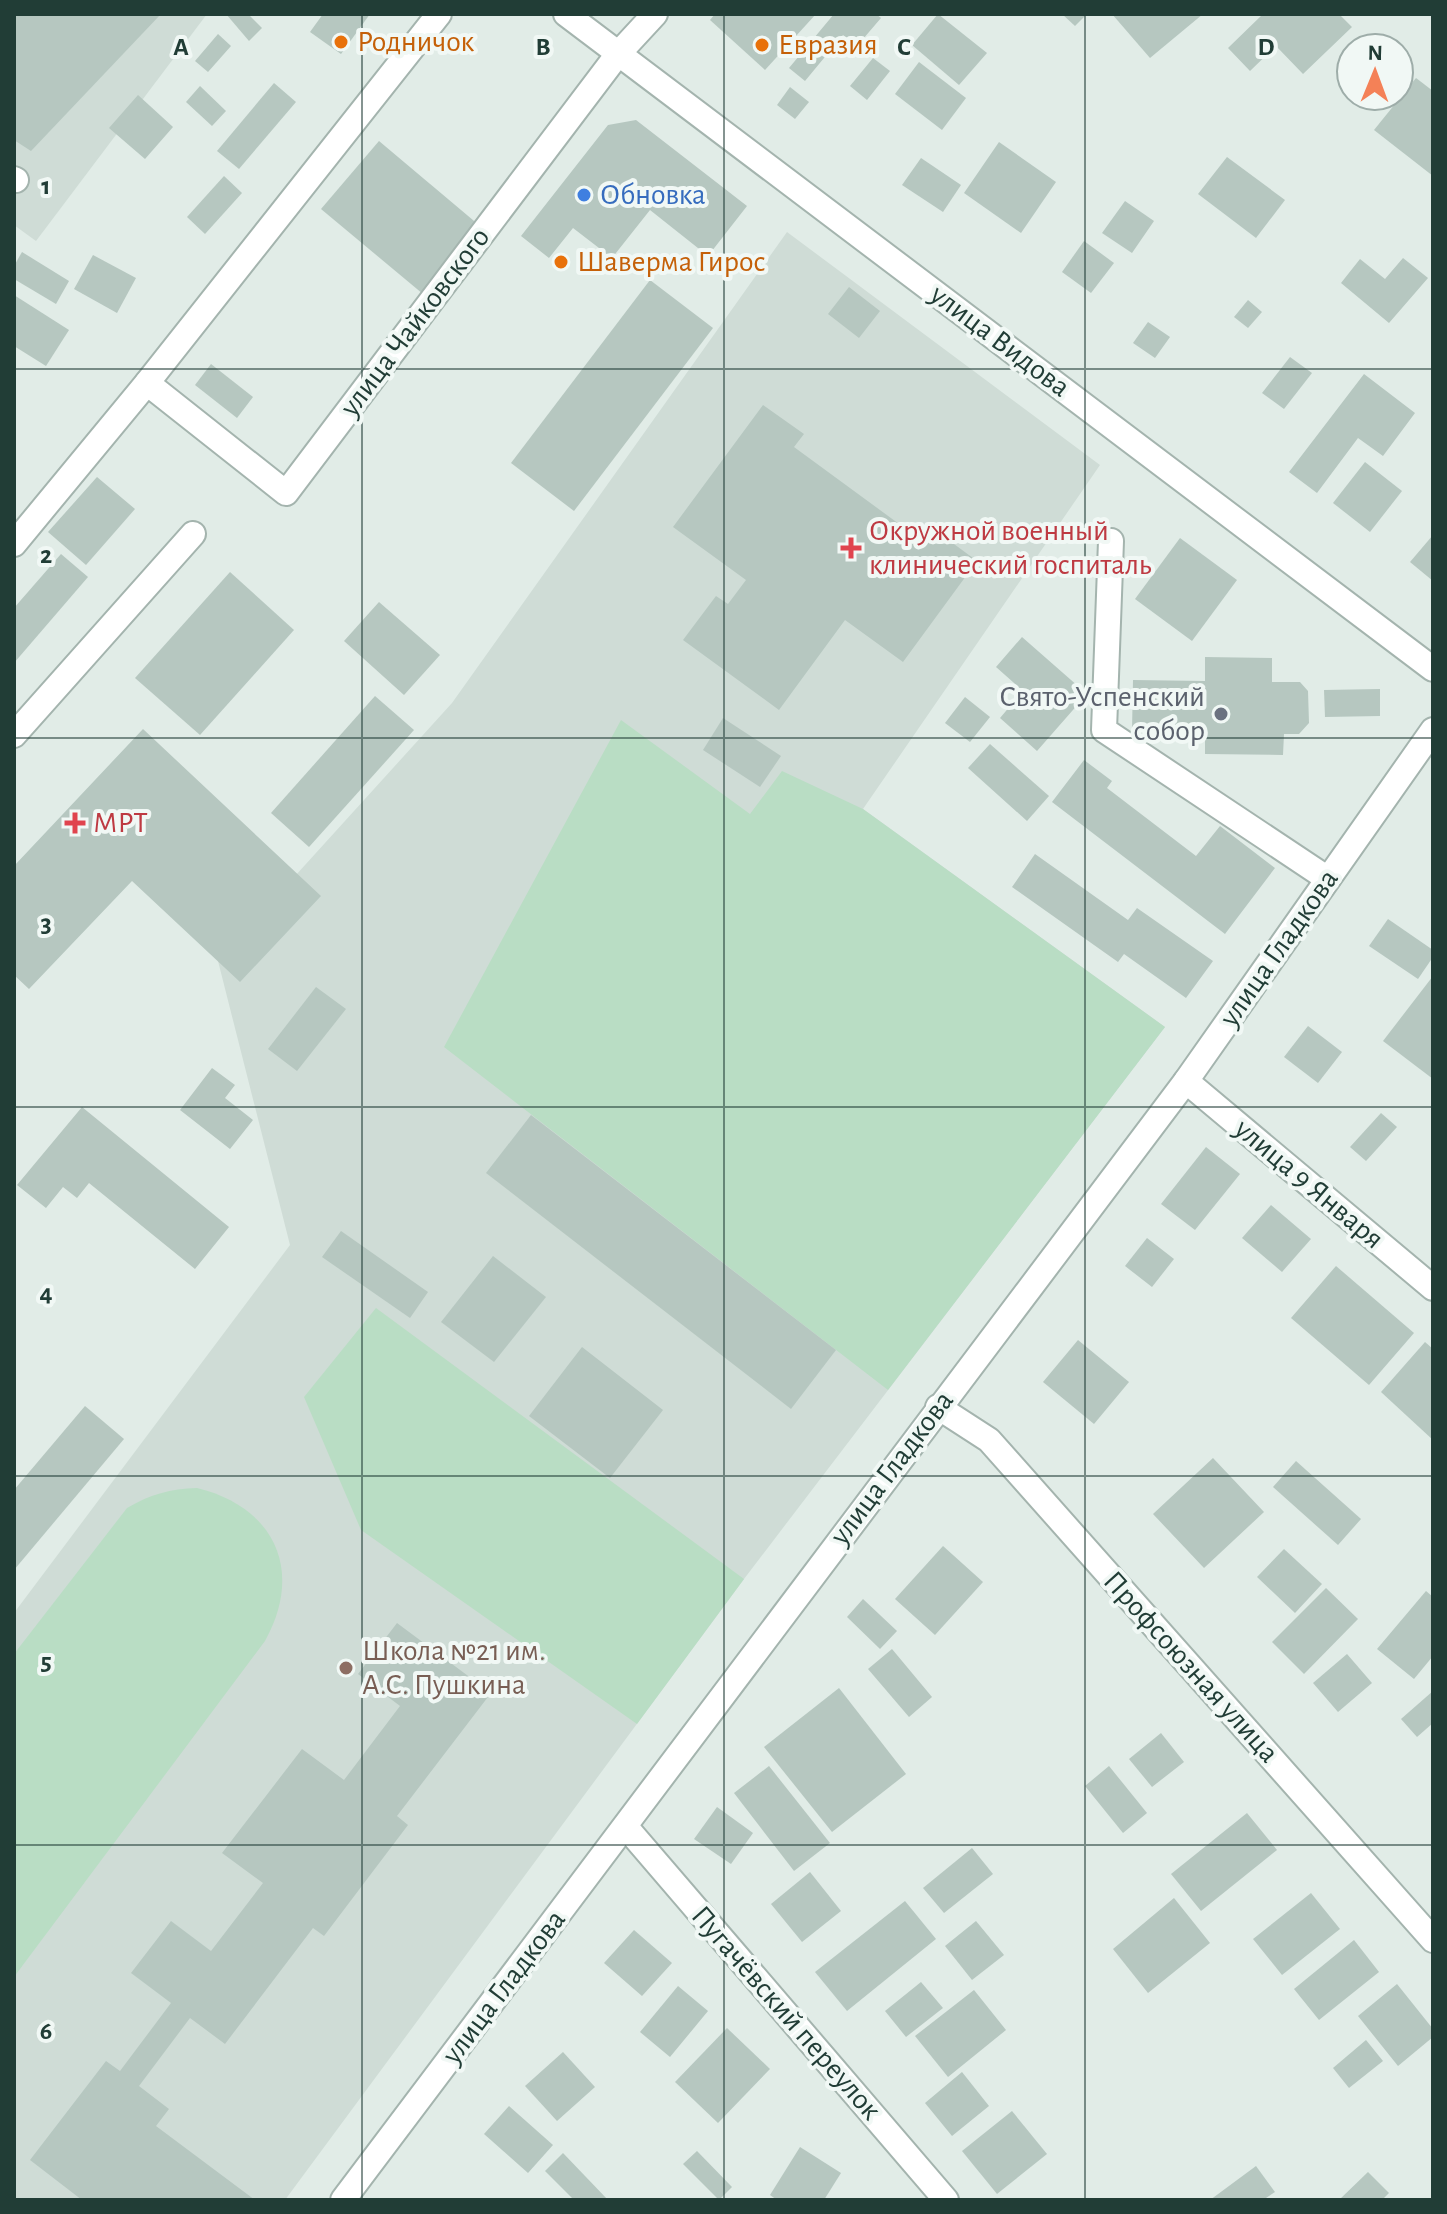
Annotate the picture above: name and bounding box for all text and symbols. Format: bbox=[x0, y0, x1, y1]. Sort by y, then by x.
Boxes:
place label: Родничок bbox=[357, 27, 475, 57]
place label: Евразия bbox=[778, 30, 878, 60]
north arrow bbox=[1335, 32, 1415, 112]
marker: Родничок bbox=[332, 33, 350, 51]
text: A bbox=[173, 34, 189, 60]
text: B bbox=[535, 34, 551, 60]
text: C bbox=[897, 34, 911, 60]
text: D bbox=[1257, 34, 1275, 60]
marker: Евразия bbox=[753, 36, 771, 54]
text: N bbox=[1367, 42, 1383, 64]
text: 1 bbox=[41, 173, 51, 199]
place label: Обновка bbox=[600, 180, 706, 210]
marker: Обновка bbox=[575, 186, 593, 204]
street label: улица Чайковского bbox=[334, 222, 495, 423]
place label: Шаверма Гирос bbox=[577, 247, 766, 277]
marker: Шаверма Гирос bbox=[552, 253, 570, 271]
street label: улица Видова bbox=[924, 278, 1075, 403]
place label: Окружной военный клинический госпиталь bbox=[869, 516, 1152, 580]
marker: Окружной военный клинический госпиталь bbox=[840, 537, 862, 559]
text: 2 bbox=[40, 542, 52, 568]
place label: Свято-Успенский собор bbox=[999, 682, 1205, 746]
marker: Свято-Успенский собор bbox=[1212, 705, 1230, 723]
place label: МРТ bbox=[93, 808, 148, 838]
marker: МРТ bbox=[64, 812, 86, 834]
street label: улица Гладкова bbox=[1213, 864, 1344, 1033]
text: 3 bbox=[40, 911, 52, 937]
street label: улица 9 Января bbox=[1228, 1113, 1389, 1255]
text: 4 bbox=[39, 1280, 53, 1306]
street label: улица Гладкова bbox=[824, 1386, 959, 1551]
street label: Профсоюзная улица bbox=[1098, 1566, 1284, 1768]
place label: Школа №21 им. А.С. Пушкина bbox=[362, 1636, 546, 1700]
text: 5 bbox=[40, 1649, 52, 1675]
marker: Школа №21 им. А.С. Пушкина bbox=[337, 1659, 355, 1677]
street label: Пугачёвский переулок bbox=[685, 1901, 887, 2126]
street label: улица Гладкова bbox=[436, 1905, 571, 2070]
text: 6 bbox=[40, 2018, 52, 2044]

